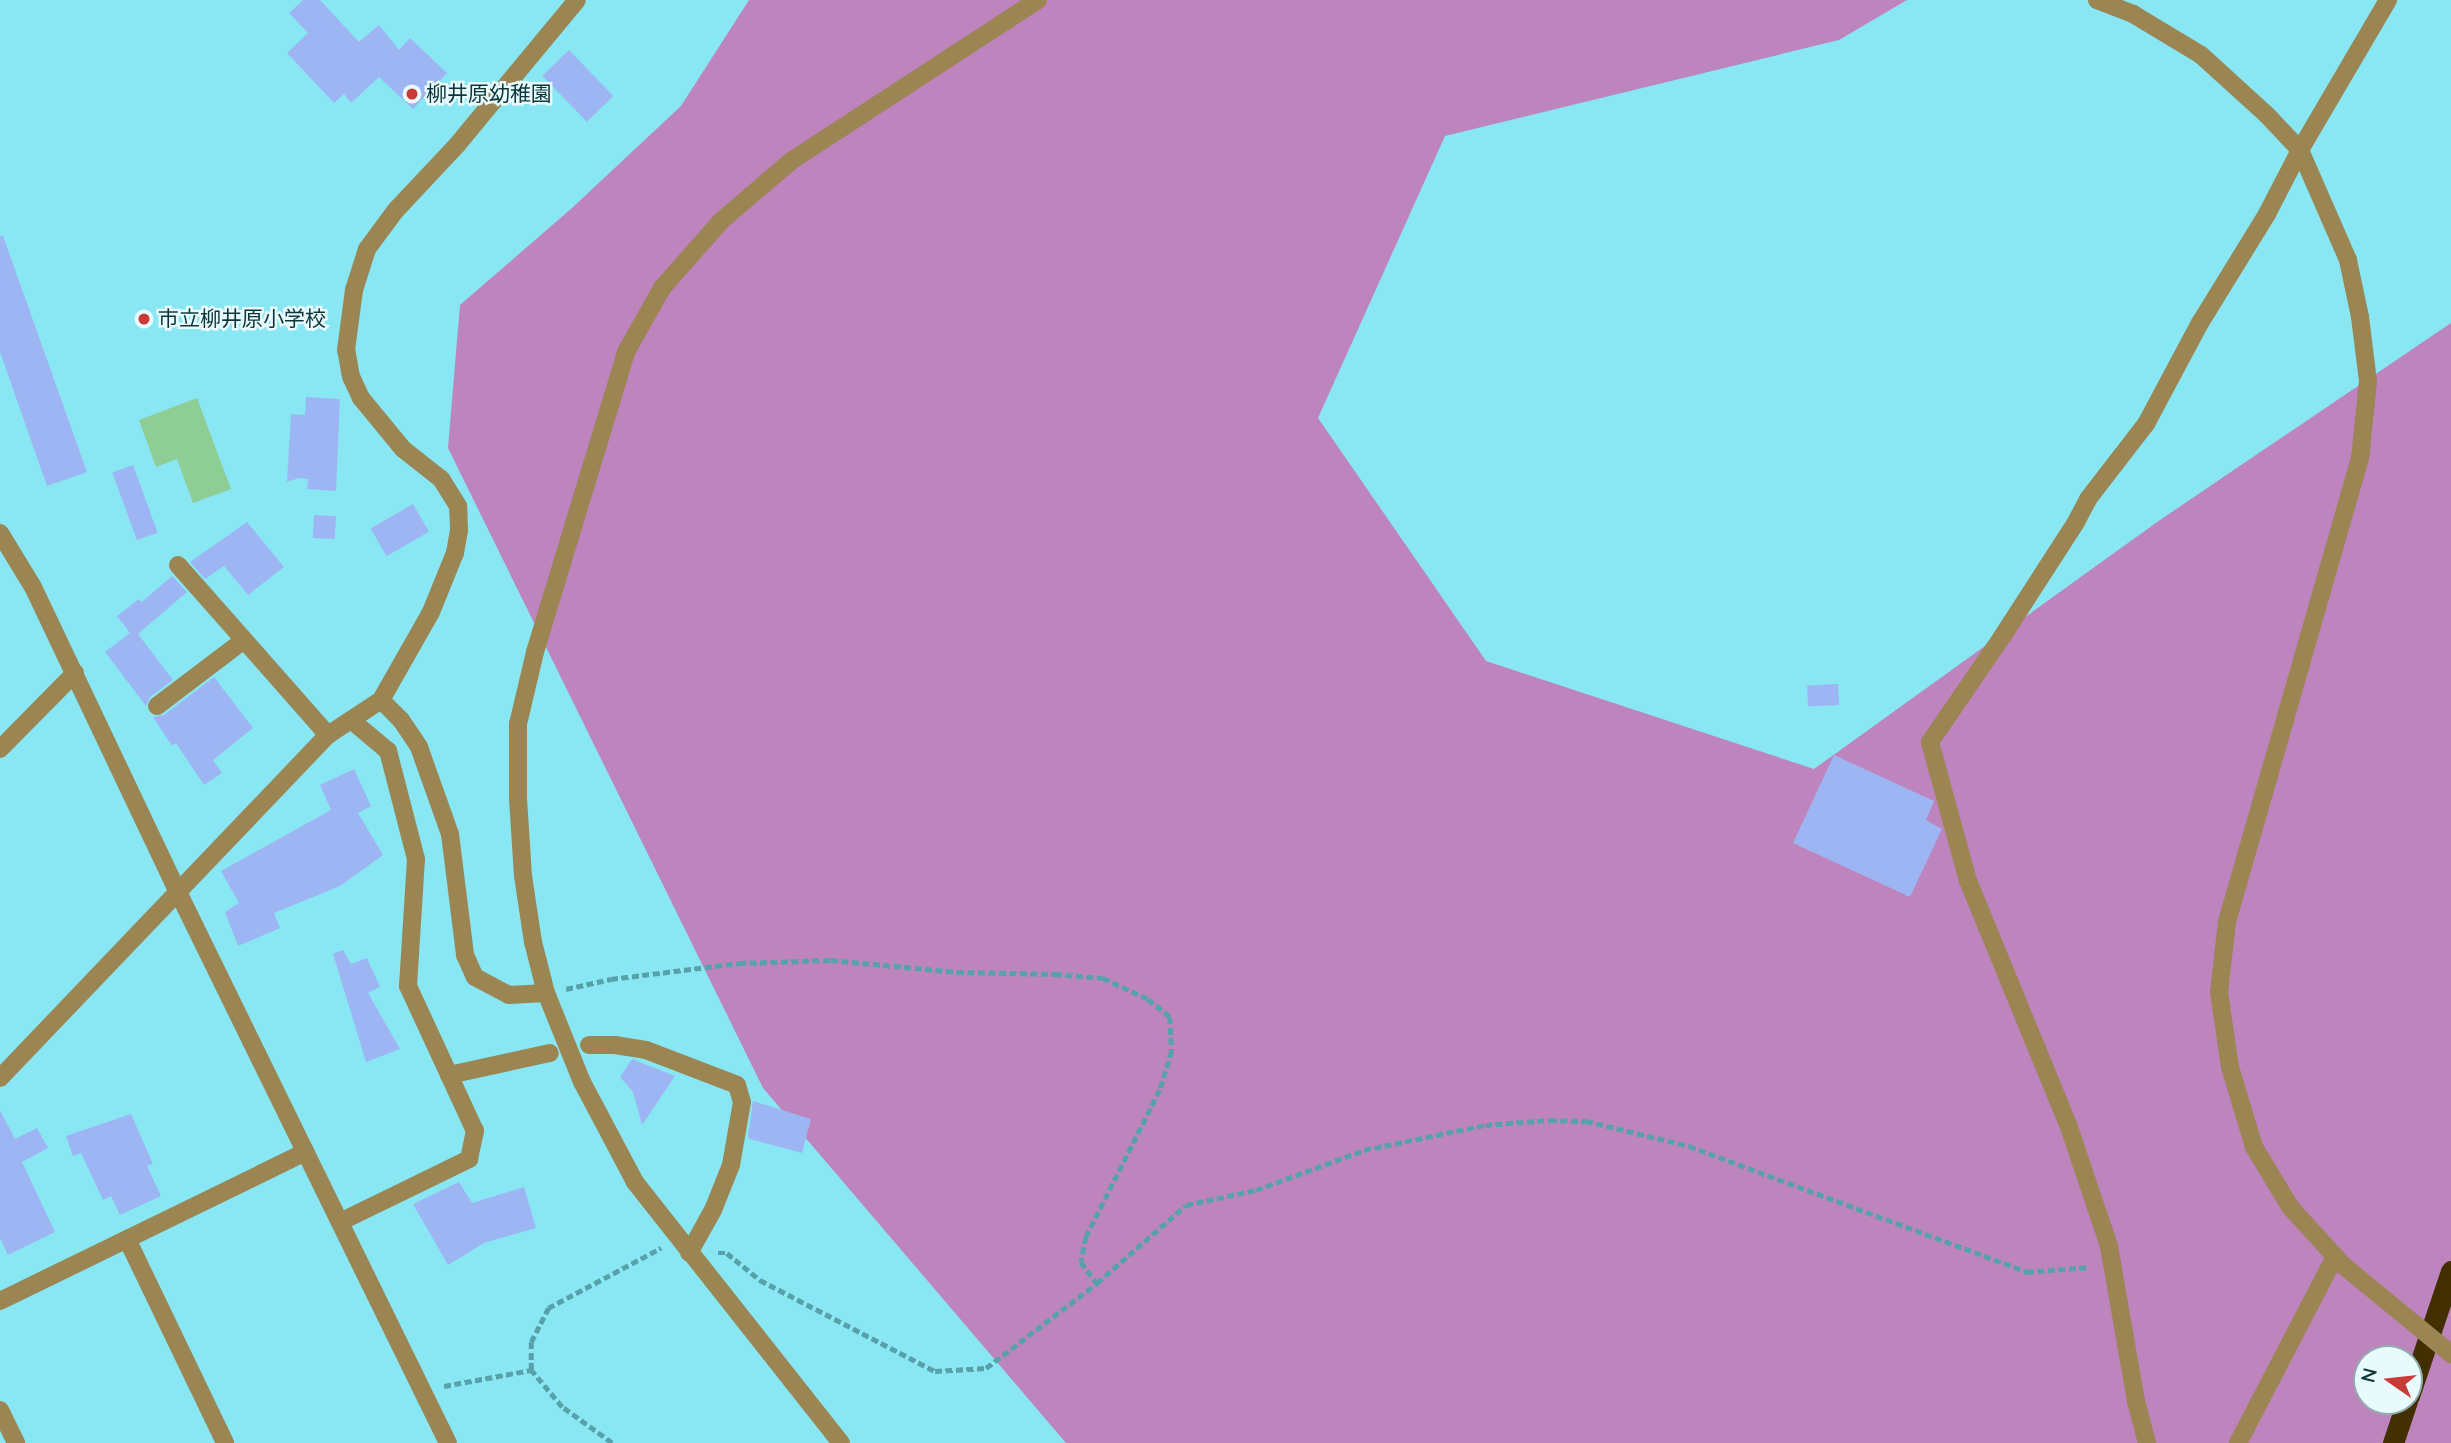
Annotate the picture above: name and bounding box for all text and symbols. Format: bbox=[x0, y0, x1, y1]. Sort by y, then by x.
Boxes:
place label: 柳井原幼稚園 bbox=[426, 81, 552, 107]
marker: 柳井原幼稚園 bbox=[404, 86, 420, 102]
place label: 市立柳井原小学校 bbox=[158, 306, 326, 332]
marker: 市立柳井原小学校 bbox=[136, 311, 152, 327]
north arrow bbox=[2353, 1345, 2423, 1415]
text: N bbox=[2355, 1365, 2384, 1385]

